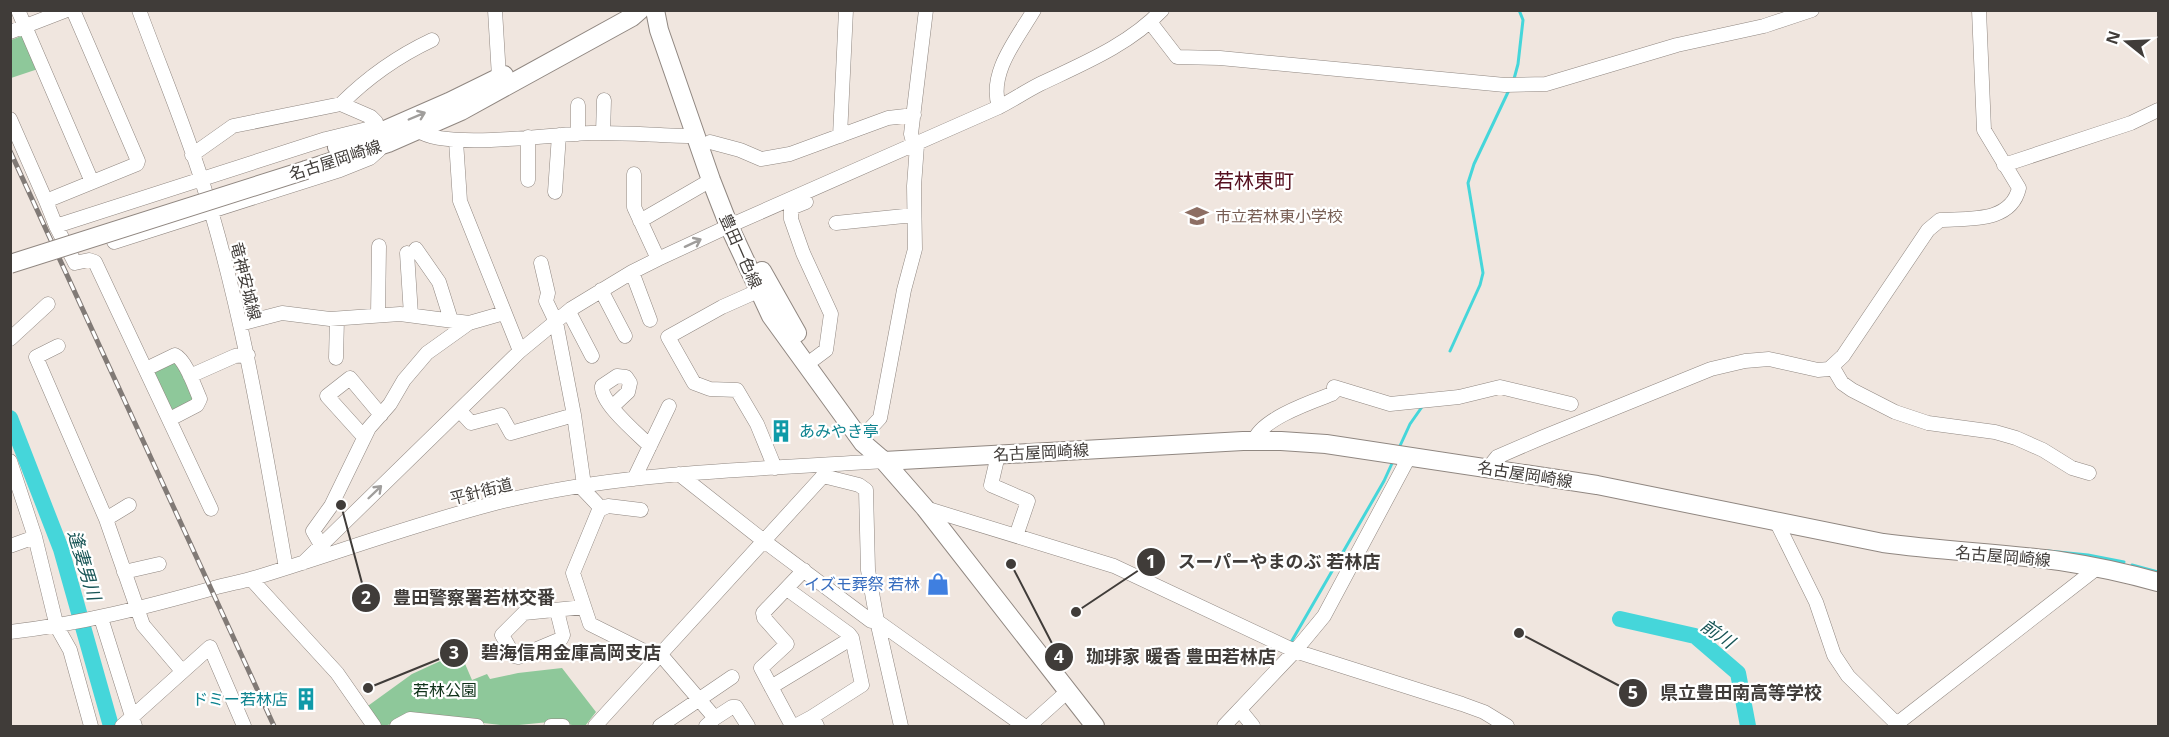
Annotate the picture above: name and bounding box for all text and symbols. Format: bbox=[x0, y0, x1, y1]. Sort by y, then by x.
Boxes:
north arrow bbox=[2097, 12, 2157, 72]
text: N bbox=[2100, 28, 2125, 47]
one-way arrow bbox=[408, 110, 426, 121]
street label: 名古屋岡崎線 bbox=[286, 135, 384, 185]
district label: 若林東町 bbox=[1214, 167, 1294, 194]
school or university icon: 市立若林東小学校 bbox=[1184, 203, 1210, 229]
place label: 市立若林東小学校 bbox=[1215, 205, 1343, 227]
street label: 豊田一色線 bbox=[715, 210, 767, 292]
one-way arrow bbox=[684, 237, 702, 248]
street label: 竜神安城線 bbox=[226, 240, 266, 322]
building icon: あみやき亭 bbox=[768, 418, 794, 444]
place label: あみやき亭 bbox=[799, 420, 879, 442]
street label: 名古屋岡崎線 bbox=[992, 439, 1090, 465]
street label: 名古屋岡崎線 bbox=[1476, 456, 1574, 492]
street label: 平針街道 bbox=[447, 473, 515, 509]
one-way arrow bbox=[367, 485, 382, 499]
water label: 逢妻男川 bbox=[63, 527, 108, 605]
street label: 名古屋岡崎線 bbox=[1954, 541, 2052, 571]
callout: スーパーやまのぶ 若林店 bbox=[1136, 544, 1393, 580]
text: 1 bbox=[1146, 549, 1156, 573]
text: スーパーやまのぶ 若林店 bbox=[1178, 549, 1380, 573]
shop icon: イズモ葬祭 若林 bbox=[925, 571, 951, 597]
place label: イズモ葬祭 若林 bbox=[804, 573, 920, 595]
callout: 豊田警察署若林交番 bbox=[351, 580, 567, 616]
text: 2 bbox=[361, 585, 371, 609]
text: 豊田警察署若林交番 bbox=[393, 585, 555, 609]
water label: 前川 bbox=[1696, 613, 1741, 654]
callout: 碧海信用金庫高岡支店 bbox=[439, 635, 673, 671]
callout: 珈琲家 暖香 豊田若林店 bbox=[1044, 639, 1287, 675]
text: 3 bbox=[449, 640, 459, 664]
text: 碧海信用金庫高岡支店 bbox=[481, 640, 661, 664]
text: 4 bbox=[1054, 644, 1064, 668]
text: 珈琲家 暖香 豊田若林店 bbox=[1086, 644, 1276, 668]
callout: 県立豊田南高等学校 bbox=[1618, 675, 1834, 711]
park label: 若林公園 bbox=[413, 679, 477, 701]
text: 5 bbox=[1628, 680, 1638, 704]
text: 県立豊田南高等学校 bbox=[1660, 680, 1822, 704]
building icon: ドミー若林店 bbox=[293, 686, 319, 712]
place label: ドミー若林店 bbox=[192, 688, 288, 710]

